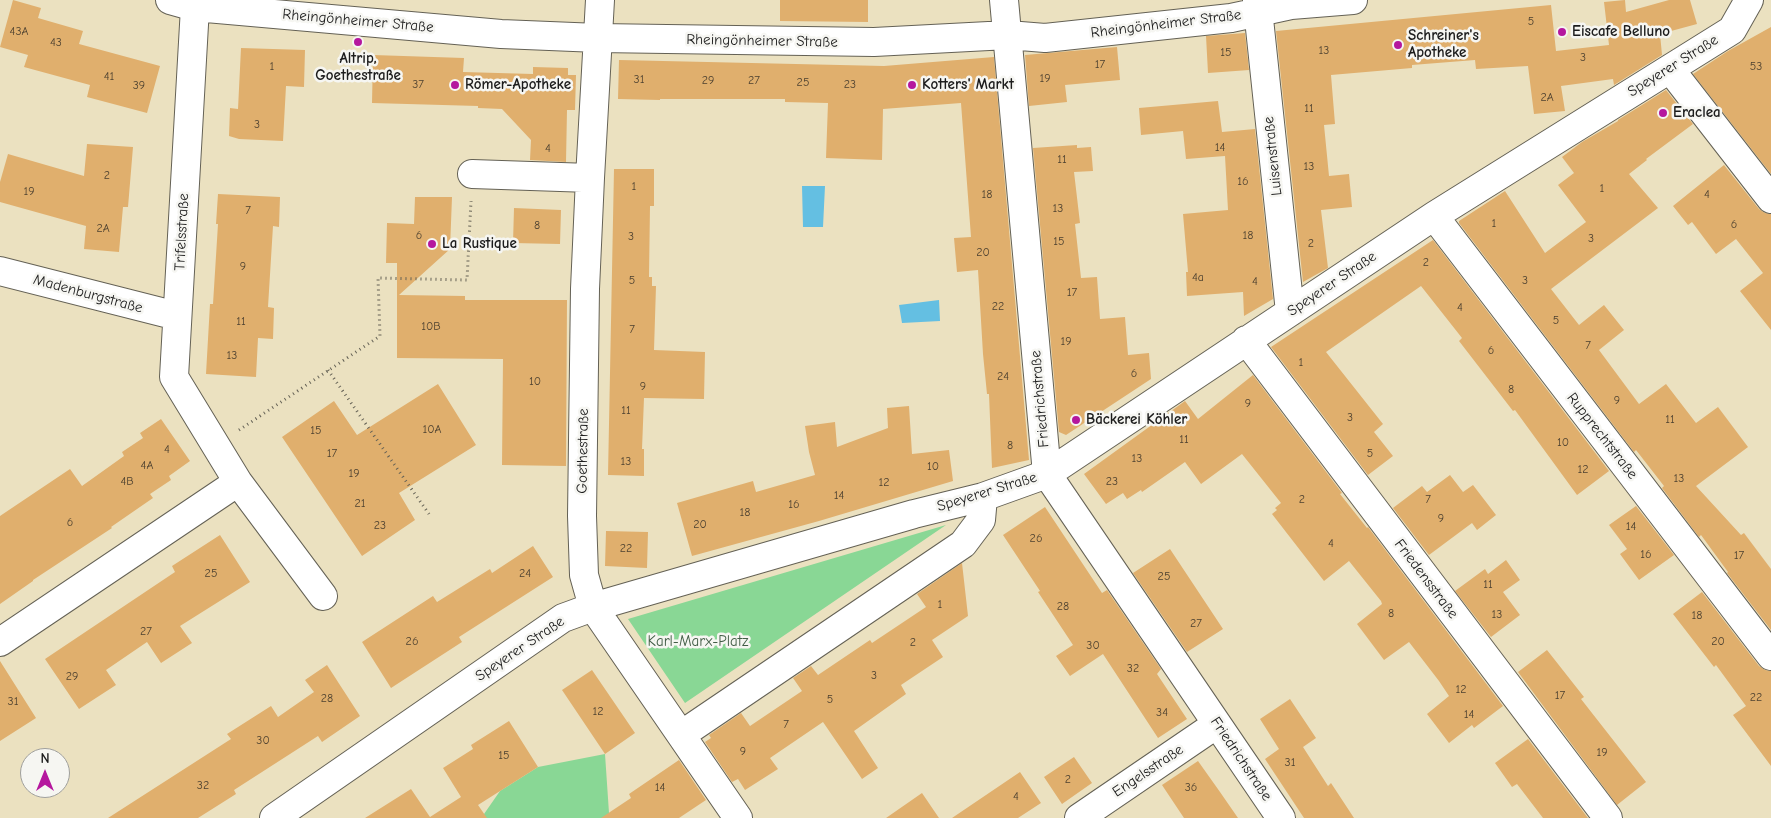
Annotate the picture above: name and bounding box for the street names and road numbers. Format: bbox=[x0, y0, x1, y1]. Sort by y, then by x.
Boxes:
street label: Rheingönheimer Straße bbox=[282, 5, 434, 37]
street label: Rheingönheimer Straße bbox=[1090, 6, 1242, 42]
street label: Rheingönheimer Straße bbox=[686, 31, 838, 51]
street label: Speyerer Straße bbox=[1624, 31, 1722, 101]
street label: Luisenstraße bbox=[1260, 115, 1286, 197]
street label: Trifelsstraße bbox=[171, 193, 193, 271]
street label: Speyerer Straße bbox=[1284, 248, 1380, 320]
street label: Madenburgstraße bbox=[31, 271, 145, 317]
street label: Friedrichstraße bbox=[1027, 350, 1053, 448]
street label: Rupprechtstraße bbox=[1563, 389, 1641, 483]
street label: Goethestraße bbox=[573, 408, 593, 494]
street label: Speyerer Straße bbox=[935, 468, 1039, 516]
street label: Friedensstraße bbox=[1390, 536, 1462, 622]
street label: Speyerer Straße bbox=[472, 613, 568, 685]
street label: Friedrichstraße bbox=[1206, 714, 1276, 804]
street label: Engelsstraße bbox=[1109, 741, 1187, 801]

